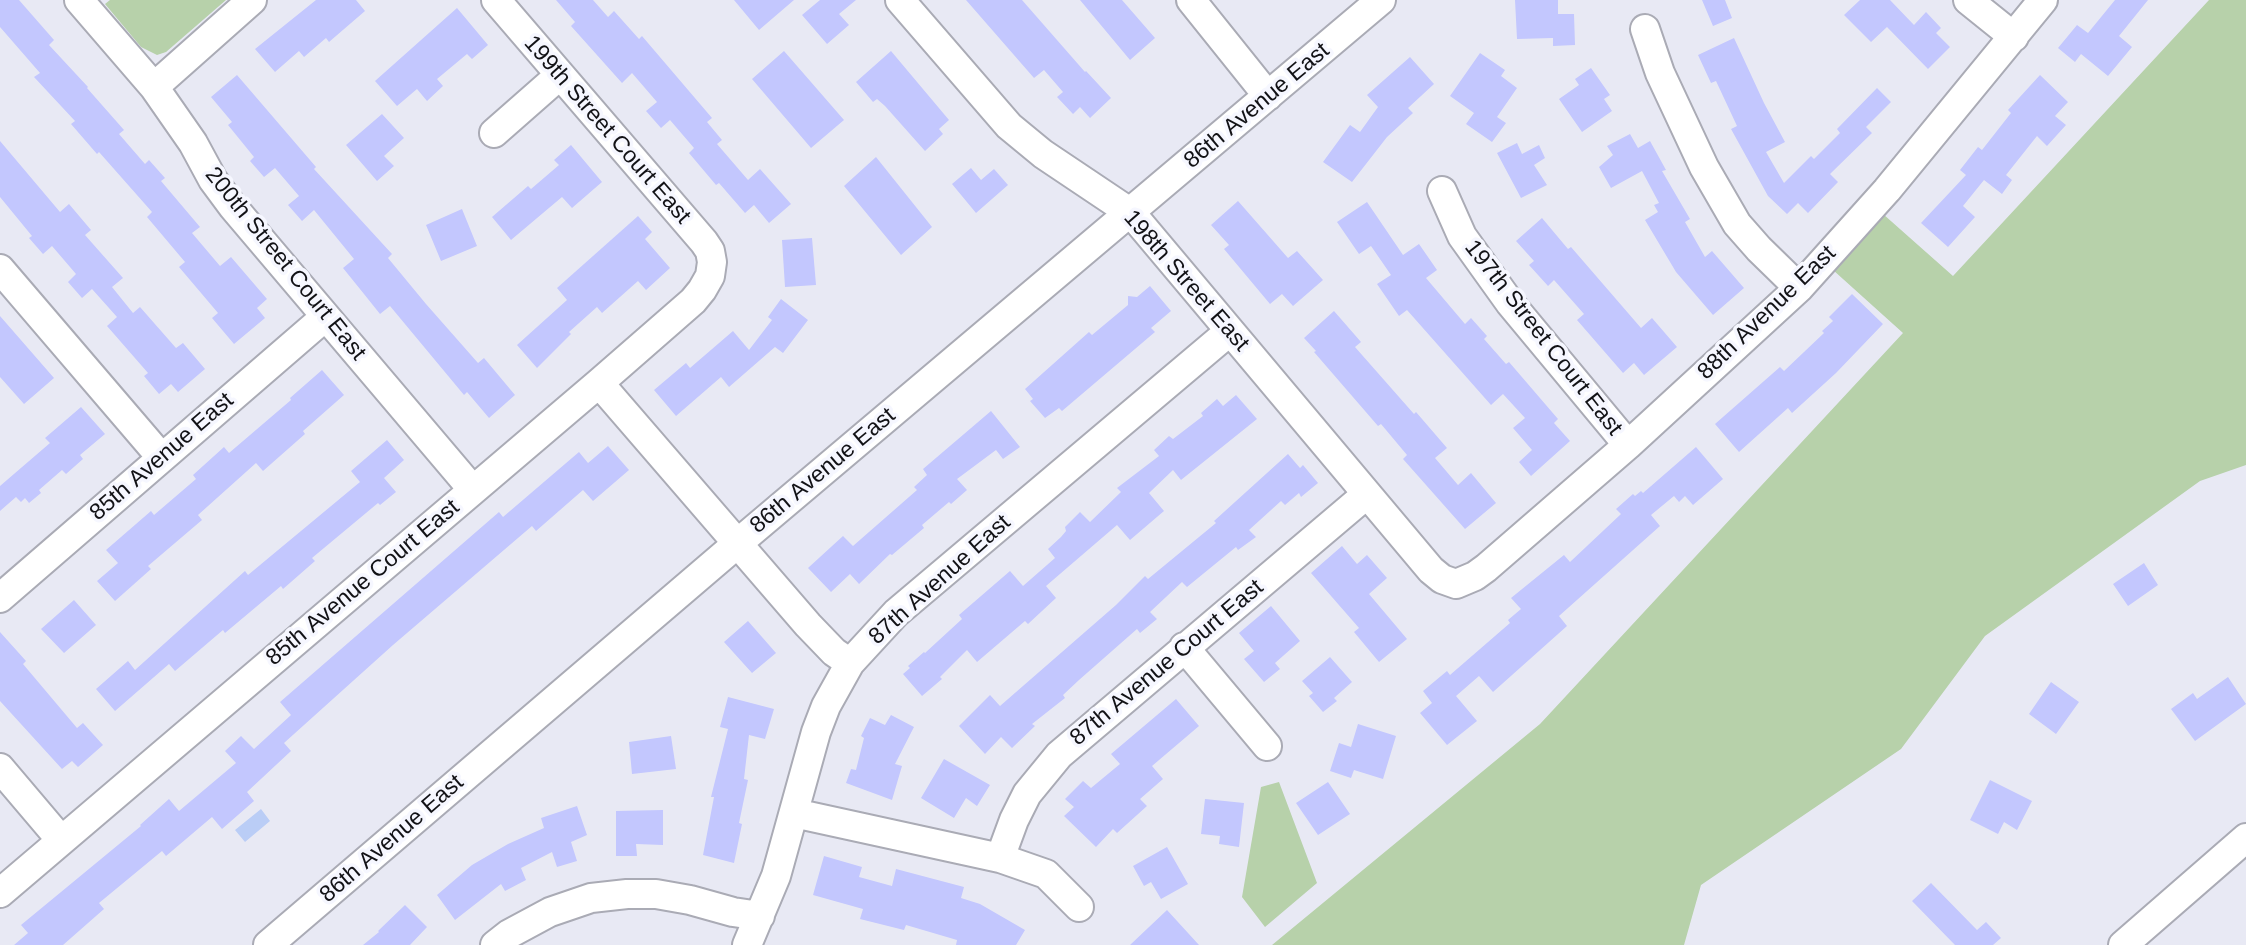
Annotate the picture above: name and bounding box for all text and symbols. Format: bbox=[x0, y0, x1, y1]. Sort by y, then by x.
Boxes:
street label: 199th Street Court East bbox=[518, 30, 696, 230]
street label: 86th Avenue East bbox=[1179, 37, 1335, 175]
street label: 200th Street Court East bbox=[199, 162, 371, 366]
street label: 198th Street East bbox=[1117, 205, 1255, 357]
street label: 197th Street Court East bbox=[1458, 235, 1628, 441]
street label: 88th Avenue East bbox=[1692, 240, 1842, 386]
street label: 85th Avenue East bbox=[85, 387, 239, 527]
street label: 86th Avenue East bbox=[745, 402, 901, 540]
street label: 85th Avenue Court East bbox=[261, 494, 465, 672]
street label: 87th Avenue East bbox=[863, 509, 1017, 651]
street label: 87th Avenue Court East bbox=[1065, 574, 1269, 752]
street label: 86th Avenue East bbox=[315, 769, 469, 909]

